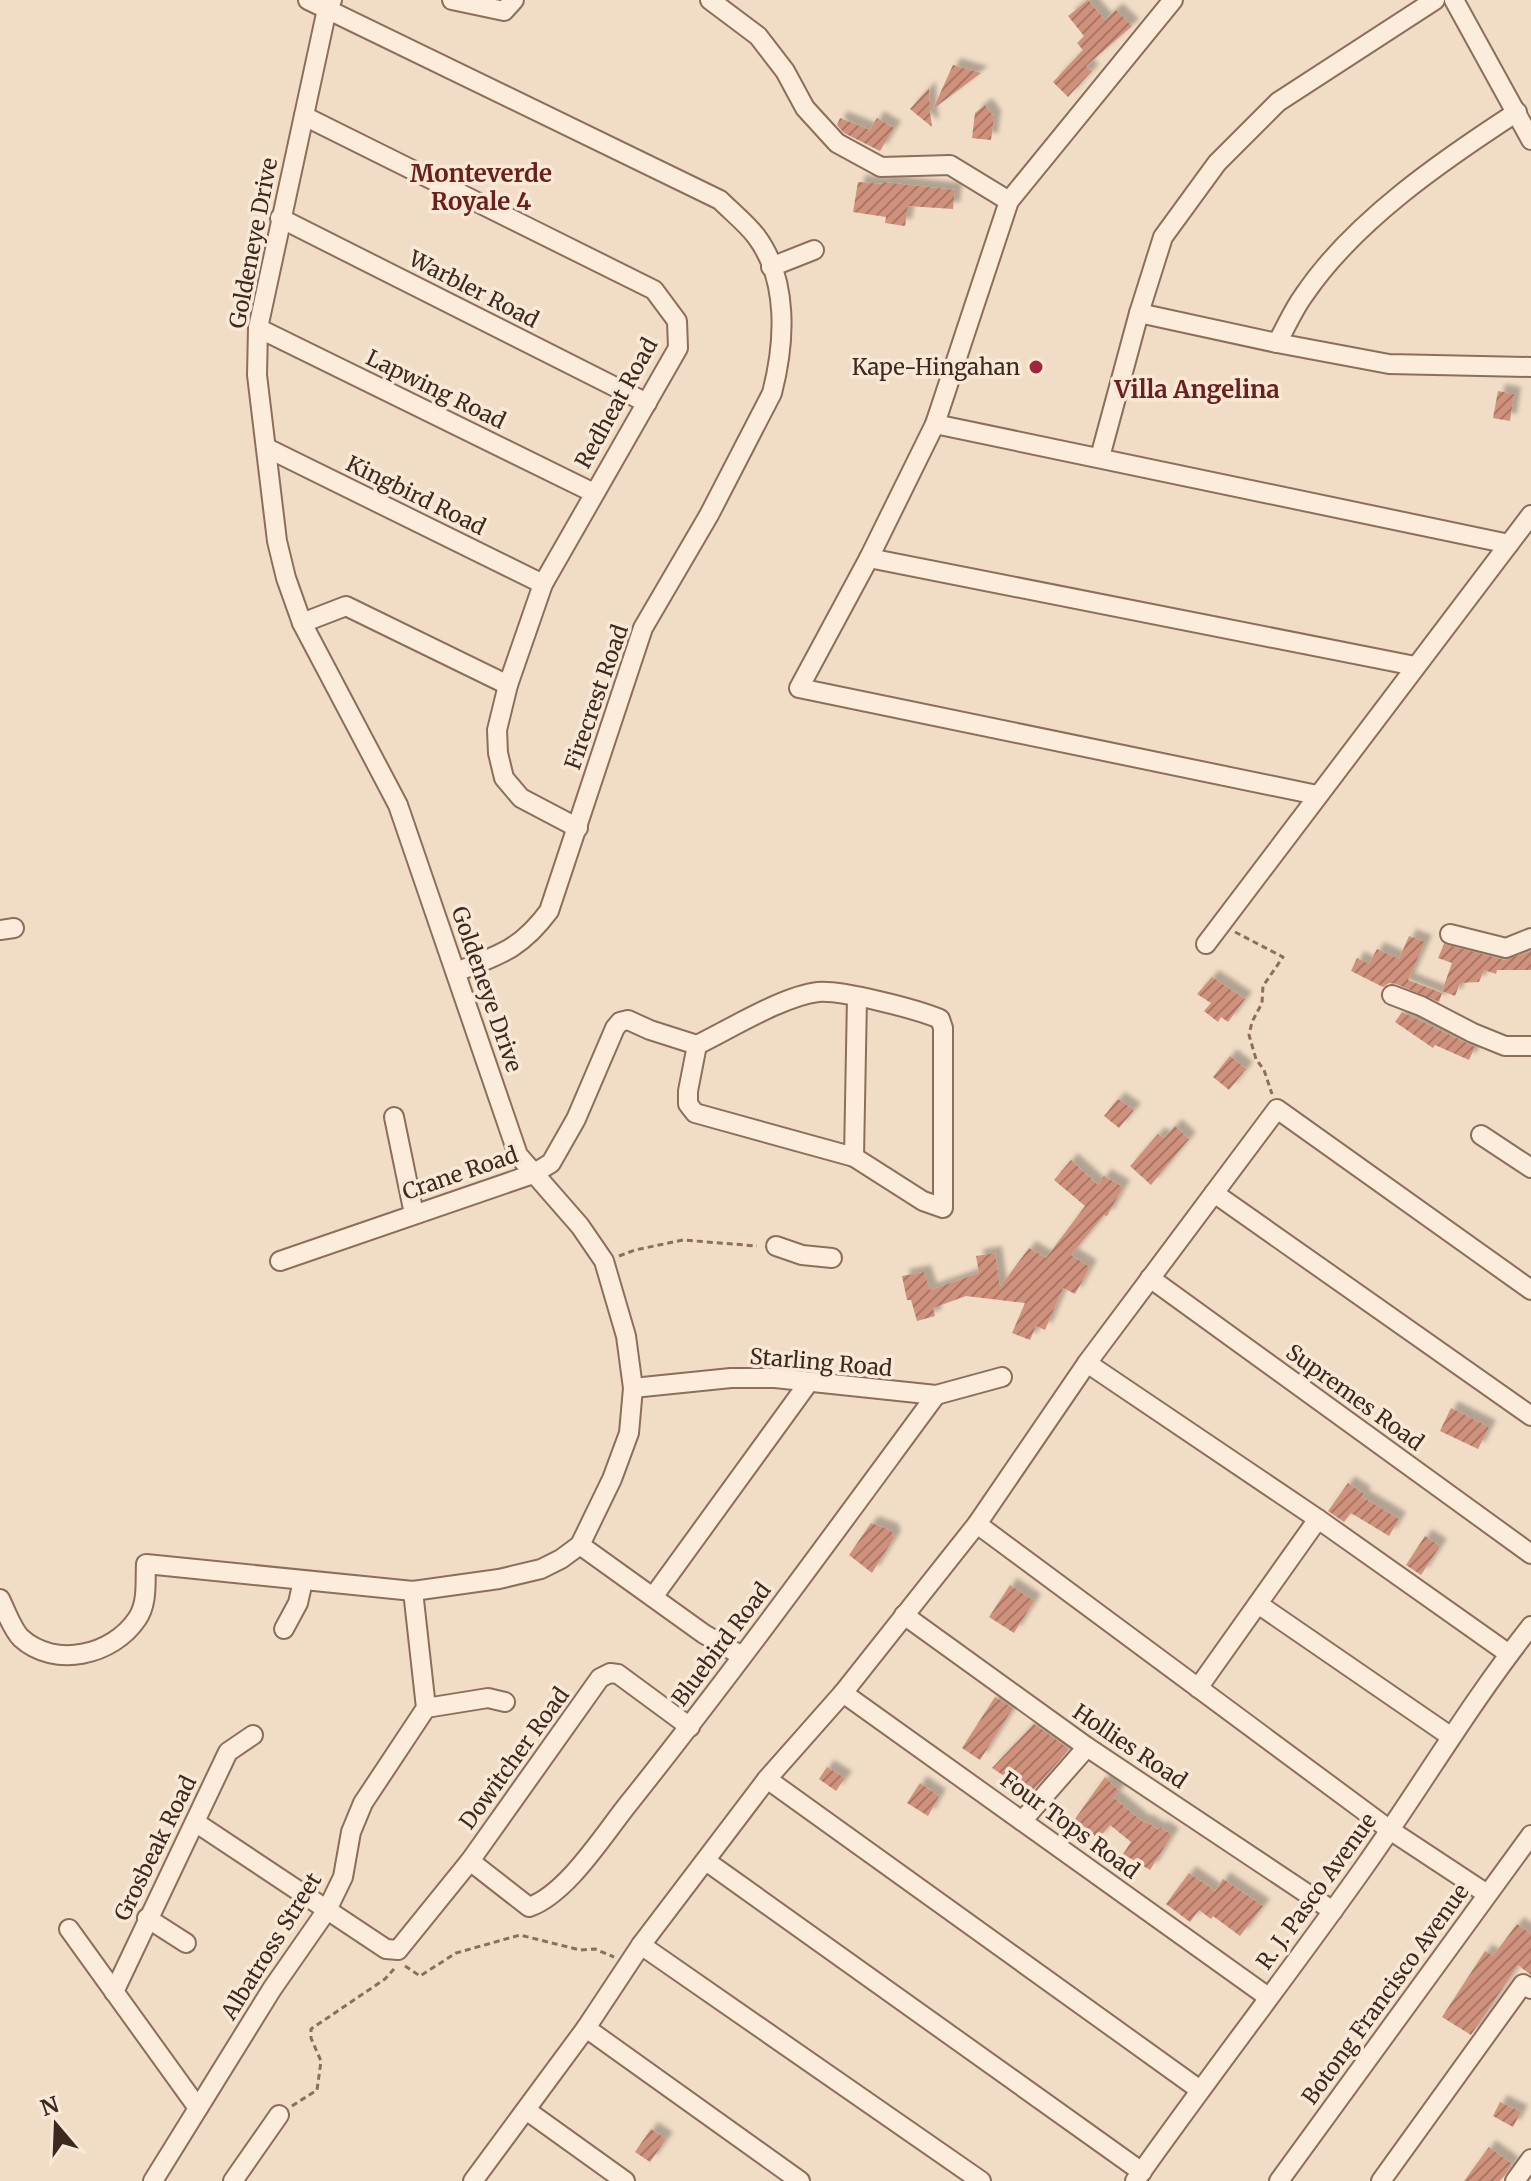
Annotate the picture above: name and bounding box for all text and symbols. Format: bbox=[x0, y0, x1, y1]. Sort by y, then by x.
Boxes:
street label: Goldeneye Drive bbox=[223, 155, 283, 331]
district label: Monteverde Royale 4 bbox=[410, 158, 552, 217]
street label: Warbler Road bbox=[403, 244, 544, 334]
street label: Redheat Road bbox=[569, 333, 663, 473]
street label: Lapwing Road bbox=[362, 343, 510, 435]
place label: Kape-Hingahan bbox=[852, 353, 1020, 381]
marker: Kape-Hingahan bbox=[1027, 358, 1045, 376]
district label: Villa Angelina bbox=[1113, 374, 1280, 405]
street label: Kingbird Road bbox=[342, 449, 490, 541]
street label: Firecrest Road bbox=[558, 621, 634, 773]
street label: Goldeneye Drive bbox=[446, 902, 528, 1076]
street label: Crane Road bbox=[399, 1140, 521, 1206]
street label: Supremes Road bbox=[1281, 1338, 1429, 1456]
street label: Starling Road bbox=[749, 1342, 893, 1382]
street label: Bluebird Road bbox=[665, 1577, 777, 1711]
street label: Dowitcher Road bbox=[453, 1681, 575, 1835]
street label: Hollies Road bbox=[1068, 1698, 1192, 1794]
street label: Four Tops Road bbox=[995, 1765, 1145, 1885]
street label: Grosbeak Road bbox=[108, 1771, 202, 1925]
street label: R. J. Pasco Avenue bbox=[1250, 1807, 1382, 1975]
street label: Albatross Street bbox=[214, 1867, 328, 2026]
street label: Botong Francisco Avenue bbox=[1296, 1878, 1474, 2110]
north arrow bbox=[16, 2085, 96, 2165]
text: N bbox=[37, 2090, 63, 2122]

